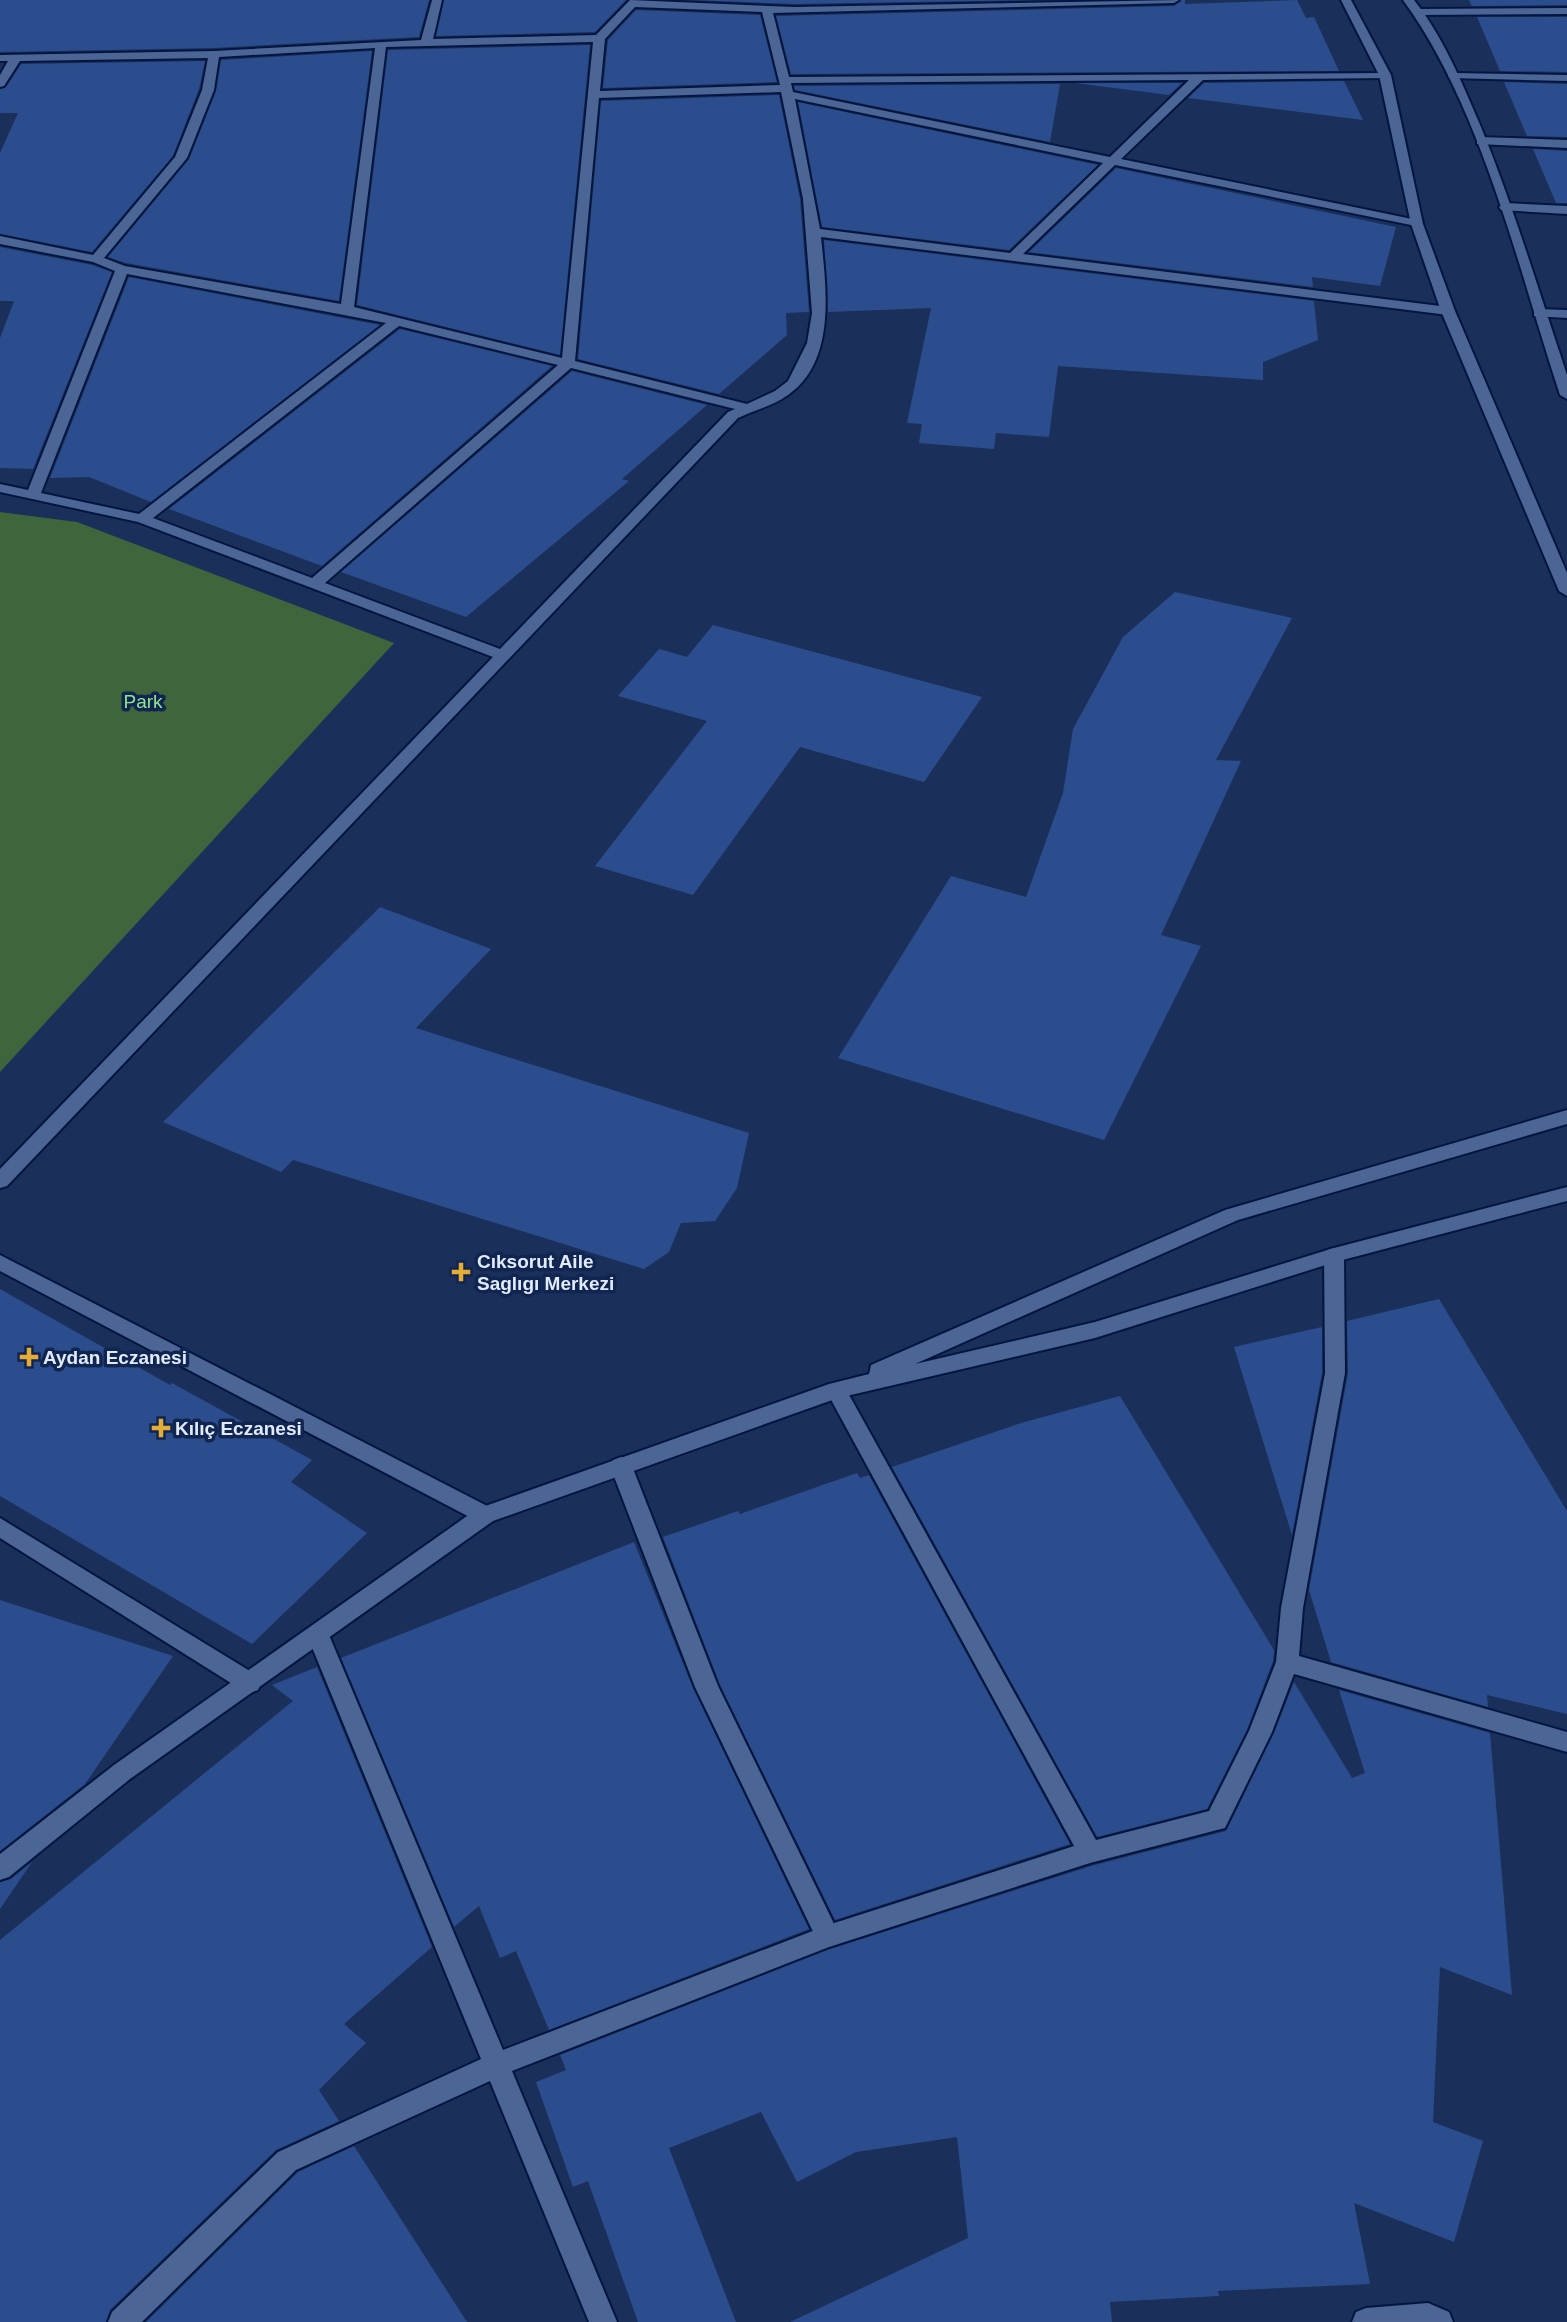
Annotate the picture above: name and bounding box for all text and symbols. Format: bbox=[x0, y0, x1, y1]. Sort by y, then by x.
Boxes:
park label: Park bbox=[123, 691, 163, 712]
place label: Cıksorut Aile Saglıgı Merkezi bbox=[477, 1251, 614, 1294]
marker: Cıksorut Aile Saglıgı Merkezi bbox=[451, 1262, 471, 1282]
place label: Aydan Eczanesi bbox=[43, 1347, 187, 1368]
marker: Aydan Eczanesi bbox=[21, 1349, 37, 1365]
place label: Kılıç Eczanesi bbox=[175, 1418, 302, 1439]
marker: Kılıç Eczanesi bbox=[153, 1420, 169, 1436]

